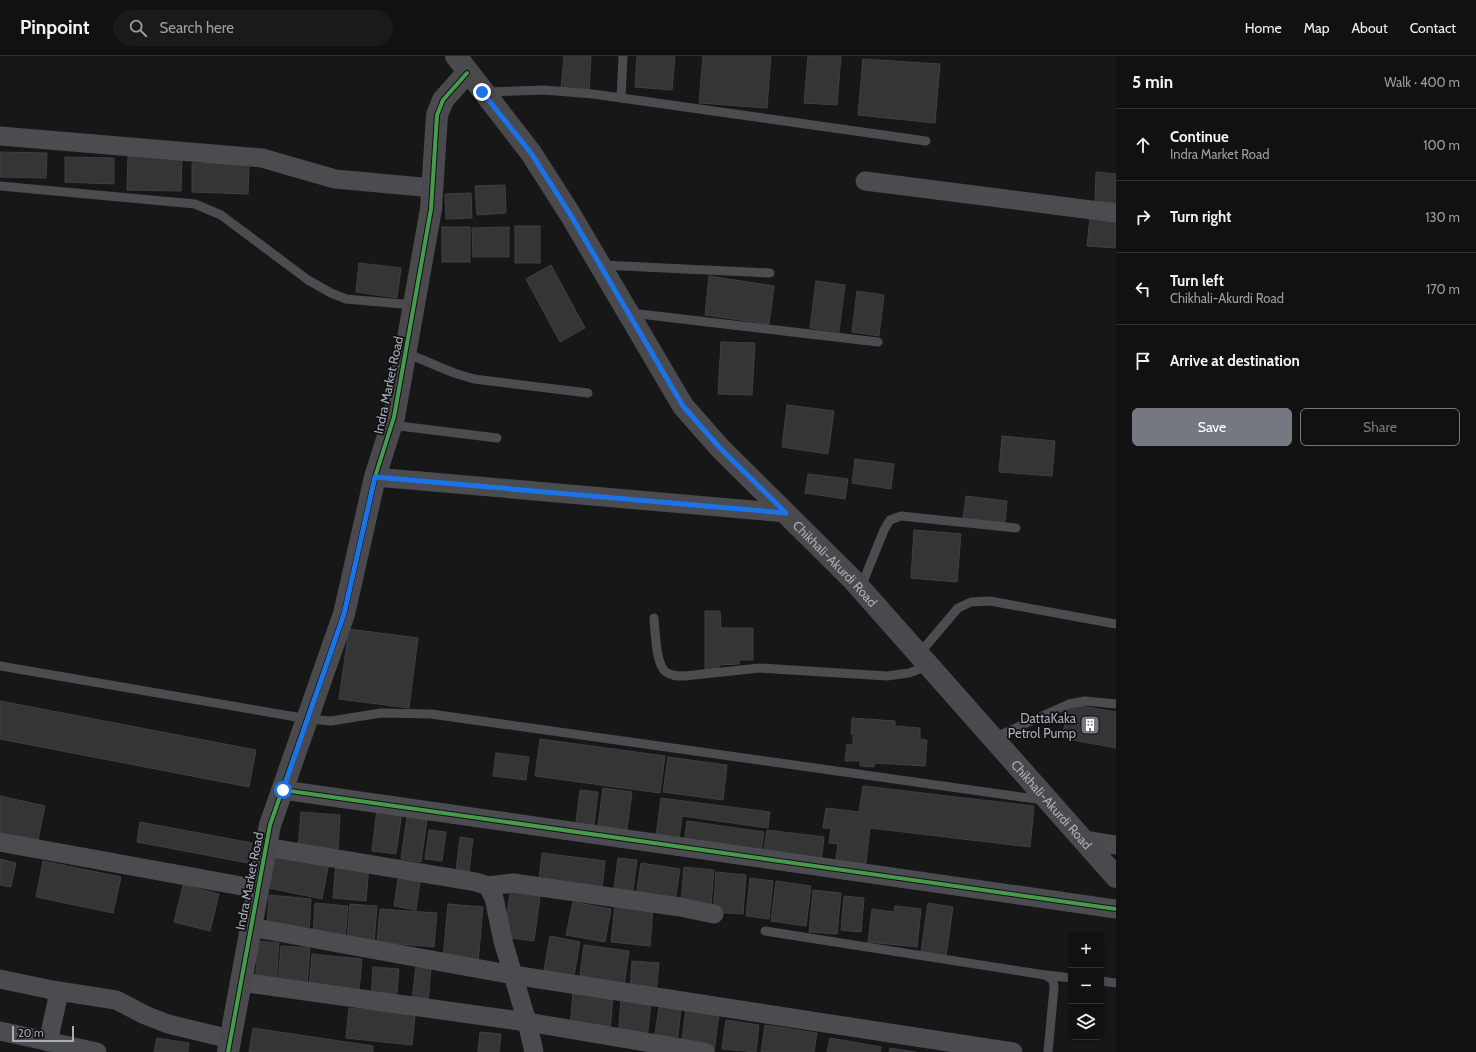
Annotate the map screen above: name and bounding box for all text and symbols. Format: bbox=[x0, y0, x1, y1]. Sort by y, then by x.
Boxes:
search box bbox=[113, 10, 393, 46]
text: Pinpoint bbox=[20, 16, 89, 39]
icon: search bbox=[127, 17, 149, 39]
text: Search here bbox=[159, 19, 234, 37]
text: Home bbox=[1245, 19, 1282, 37]
text: Map bbox=[1304, 19, 1329, 37]
text: About bbox=[1351, 19, 1388, 37]
text: Contact bbox=[1410, 19, 1456, 37]
text: 5 min bbox=[1132, 72, 1173, 92]
text: Walk · 400 m bbox=[1384, 74, 1460, 90]
route end bbox=[473, 83, 491, 101]
text: Continue bbox=[1170, 128, 1229, 146]
icon: ahead bbox=[1132, 134, 1154, 156]
text: 100 m bbox=[1423, 137, 1460, 153]
text: Indra Market Road bbox=[1170, 146, 1269, 162]
icon: right bbox=[1132, 206, 1154, 228]
text: Turn right bbox=[1170, 208, 1231, 226]
text: 130 m bbox=[1425, 209, 1460, 225]
text: Turn left bbox=[1170, 272, 1224, 290]
icon: left bbox=[1132, 278, 1154, 300]
text: 170 m bbox=[1426, 281, 1460, 297]
text: Chikhali-Akurdi Road bbox=[1170, 290, 1284, 306]
street label: Indra Market Road bbox=[370, 335, 406, 435]
icon: arrive bbox=[1132, 350, 1154, 372]
text: Arrive at destination bbox=[1170, 352, 1300, 370]
button: Save bbox=[1132, 408, 1292, 446]
button: Share bbox=[1300, 408, 1460, 446]
street label: Chikhali-Akurdi Road bbox=[790, 517, 881, 610]
place label: DattaKaka Petrol Pump bbox=[1008, 710, 1077, 741]
building icon: DattaKaka Petrol Pump bbox=[1079, 714, 1101, 736]
street label: Chikhali-Akurdi Road bbox=[1008, 756, 1096, 852]
route start bbox=[274, 781, 292, 799]
street label: Indra Market Road bbox=[232, 831, 266, 931]
map controls bbox=[1068, 932, 1104, 1040]
button: + bbox=[1068, 932, 1104, 968]
button: − bbox=[1068, 968, 1104, 1004]
button: layers bbox=[1068, 1004, 1104, 1040]
scale bar bbox=[12, 1024, 74, 1043]
text: 20 m bbox=[18, 1026, 44, 1040]

